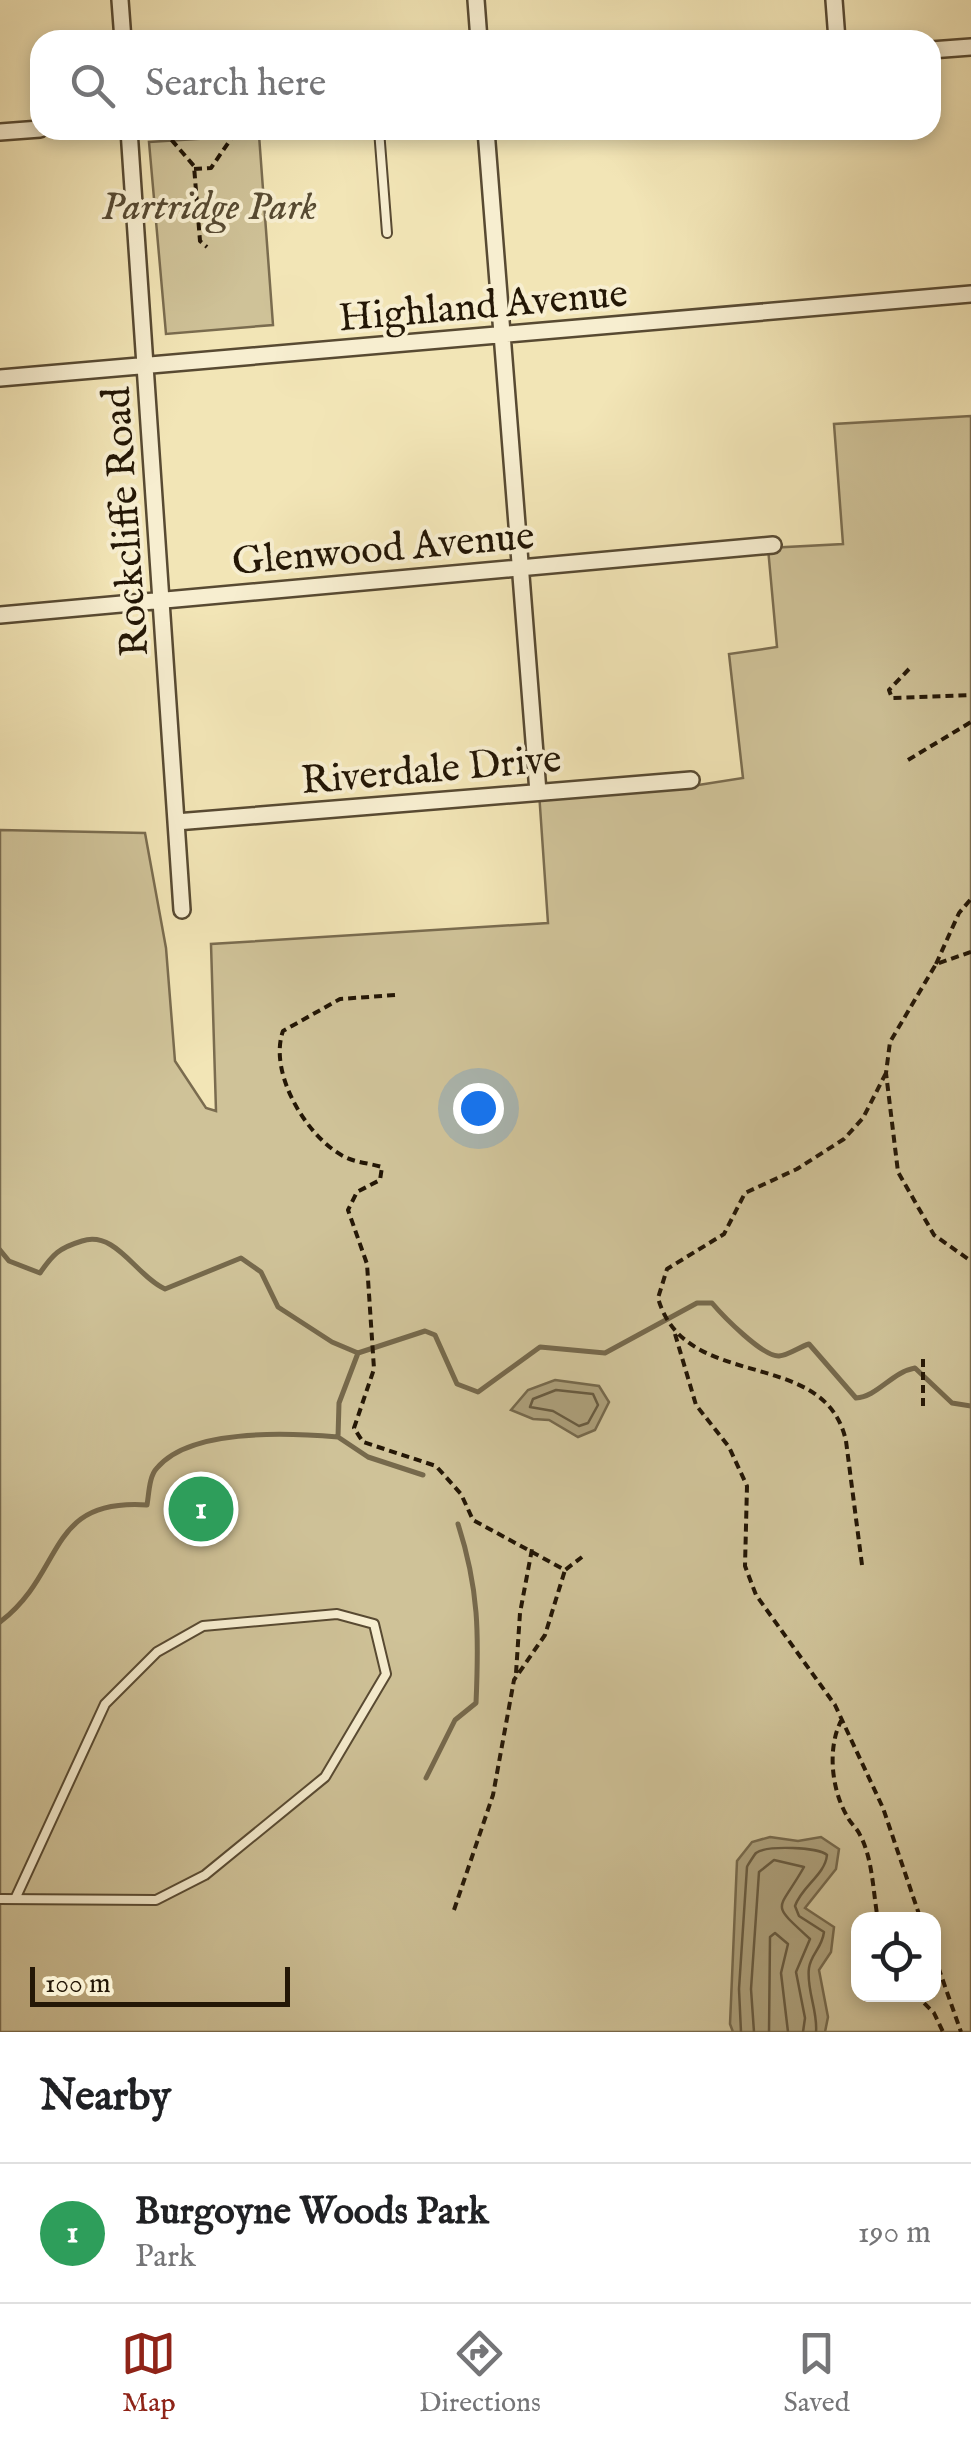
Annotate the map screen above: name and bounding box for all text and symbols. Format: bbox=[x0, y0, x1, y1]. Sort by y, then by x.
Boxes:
search box bbox=[30, 30, 941, 140]
icon: search bbox=[65, 58, 120, 113]
text: Search here bbox=[145, 61, 326, 109]
park label: Partridge Park bbox=[101, 183, 317, 234]
street label: Highland Avenue bbox=[337, 269, 630, 346]
street label: Rockcliffe Road bbox=[93, 384, 162, 658]
street label: Glenwood Avenue bbox=[230, 512, 537, 589]
street label: Riverdale Drive bbox=[299, 735, 563, 808]
your location bbox=[453, 1083, 504, 1134]
pin: 1 bbox=[168, 1472, 234, 1546]
map controls bbox=[851, 1912, 941, 2002]
button: locate bbox=[851, 1912, 941, 2002]
scale bar bbox=[30, 1962, 290, 2006]
text: 100 m bbox=[45, 1967, 111, 2002]
text: Nearby bbox=[40, 2071, 171, 2124]
text: Burgoyne Woods Park bbox=[135, 2189, 489, 2237]
text: 1 bbox=[67, 2213, 78, 2254]
text: 190 m bbox=[858, 2213, 931, 2254]
text: Park bbox=[135, 2237, 196, 2278]
tab: Map bbox=[121, 2326, 176, 2421]
tab: Directions bbox=[419, 2326, 541, 2421]
tab: Saved bbox=[783, 2326, 850, 2421]

